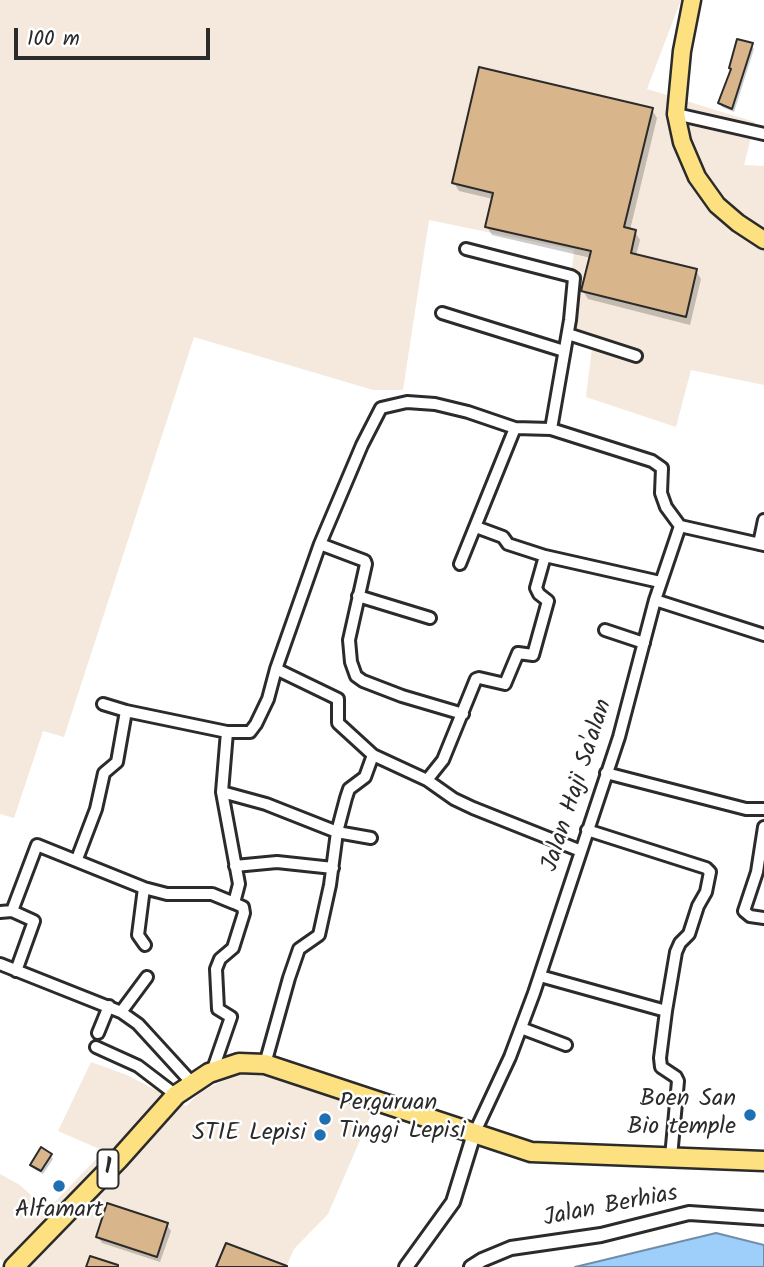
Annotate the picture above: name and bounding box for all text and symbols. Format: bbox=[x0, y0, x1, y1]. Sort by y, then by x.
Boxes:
scale bar bbox=[18, 14, 214, 58]
text: 100 m bbox=[27, 23, 80, 56]
street label: Jalan Haji Sa'alan bbox=[538, 696, 620, 876]
place label: Boen San Bio temple bbox=[627, 1087, 736, 1143]
place label: Perguruan Tinggi Lepisi bbox=[339, 1091, 466, 1147]
marker: Boen San Bio temple bbox=[742, 1107, 758, 1123]
marker: Perguruan Tinggi Lepisi bbox=[317, 1111, 333, 1127]
place label: STIE Lepisi bbox=[192, 1121, 306, 1149]
marker: STIE Lepisi bbox=[312, 1127, 328, 1143]
road number: 1 bbox=[98, 1150, 119, 1188]
marker: Alfamart bbox=[51, 1178, 67, 1194]
street label: Jalan Berhias bbox=[541, 1181, 681, 1235]
place label: Alfamart bbox=[15, 1198, 103, 1226]

